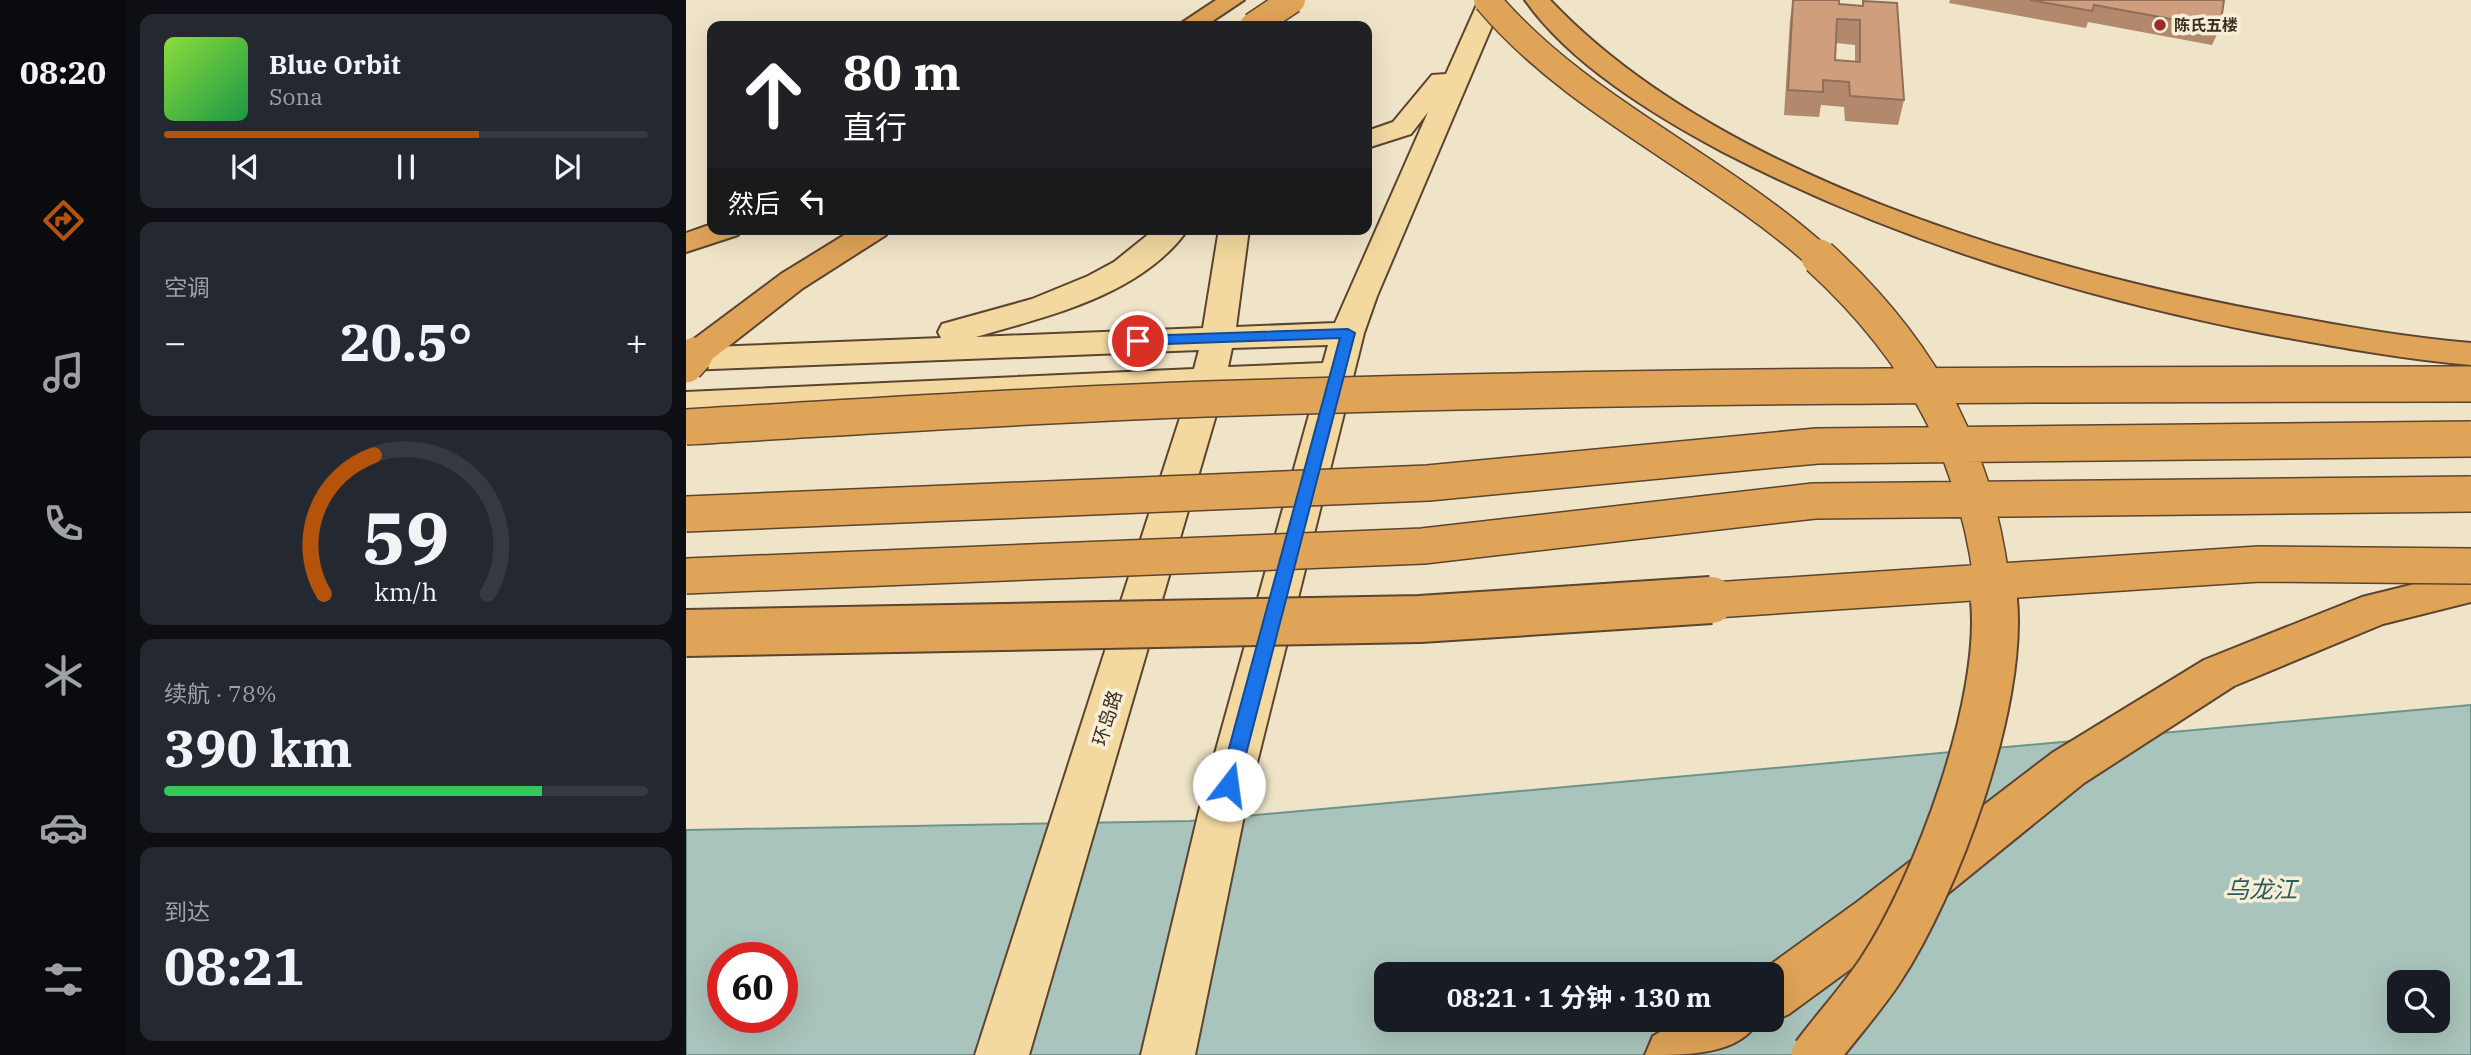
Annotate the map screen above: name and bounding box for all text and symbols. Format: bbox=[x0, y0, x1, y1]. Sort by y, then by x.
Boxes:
place label: 陈氏五楼 bbox=[2174, 15, 2238, 35]
marker: 陈氏五楼 bbox=[2152, 17, 2168, 33]
text: 80 m bbox=[843, 40, 961, 103]
text: Blue Orbit bbox=[269, 47, 401, 81]
icon: ahead bbox=[728, 49, 819, 140]
text: 08:20 bbox=[20, 51, 106, 93]
text: Sona bbox=[269, 81, 323, 111]
text: 直行 bbox=[843, 106, 907, 148]
icon: previous bbox=[226, 148, 264, 186]
icon: pause bbox=[387, 148, 425, 186]
icon: next bbox=[548, 148, 586, 186]
icon: left bbox=[794, 182, 832, 220]
text: 然后 bbox=[728, 186, 780, 220]
icon: directions bbox=[39, 196, 88, 245]
text: 空调 bbox=[164, 272, 210, 302]
text: 20.5° bbox=[340, 308, 472, 375]
pin bbox=[1108, 311, 1168, 371]
text: − bbox=[164, 317, 187, 366]
text: + bbox=[625, 317, 648, 366]
icon: arrive bbox=[1119, 322, 1157, 360]
icon: music bbox=[39, 348, 88, 397]
text: 59 bbox=[362, 489, 450, 584]
icon: phone bbox=[39, 499, 88, 548]
text: km/h bbox=[374, 574, 438, 607]
icon: climate bbox=[39, 651, 88, 700]
text: 续航 · 78% bbox=[164, 678, 277, 708]
street label: 环岛路 bbox=[1087, 687, 1127, 749]
text: 390 km bbox=[164, 714, 353, 781]
position arrow bbox=[1192, 748, 1266, 822]
icon: car bbox=[39, 803, 88, 852]
water label: 乌龙江 bbox=[2225, 873, 2300, 905]
text: 到达 bbox=[164, 896, 210, 926]
text: 08:21 bbox=[164, 932, 305, 999]
speed limit sign: 60 bbox=[707, 942, 798, 1033]
icon: filters bbox=[39, 955, 88, 1004]
map controls bbox=[2387, 970, 2450, 1033]
button: search bbox=[2387, 970, 2450, 1033]
text: 08:21 · 1 分钟 · 130 m bbox=[1447, 980, 1711, 1014]

